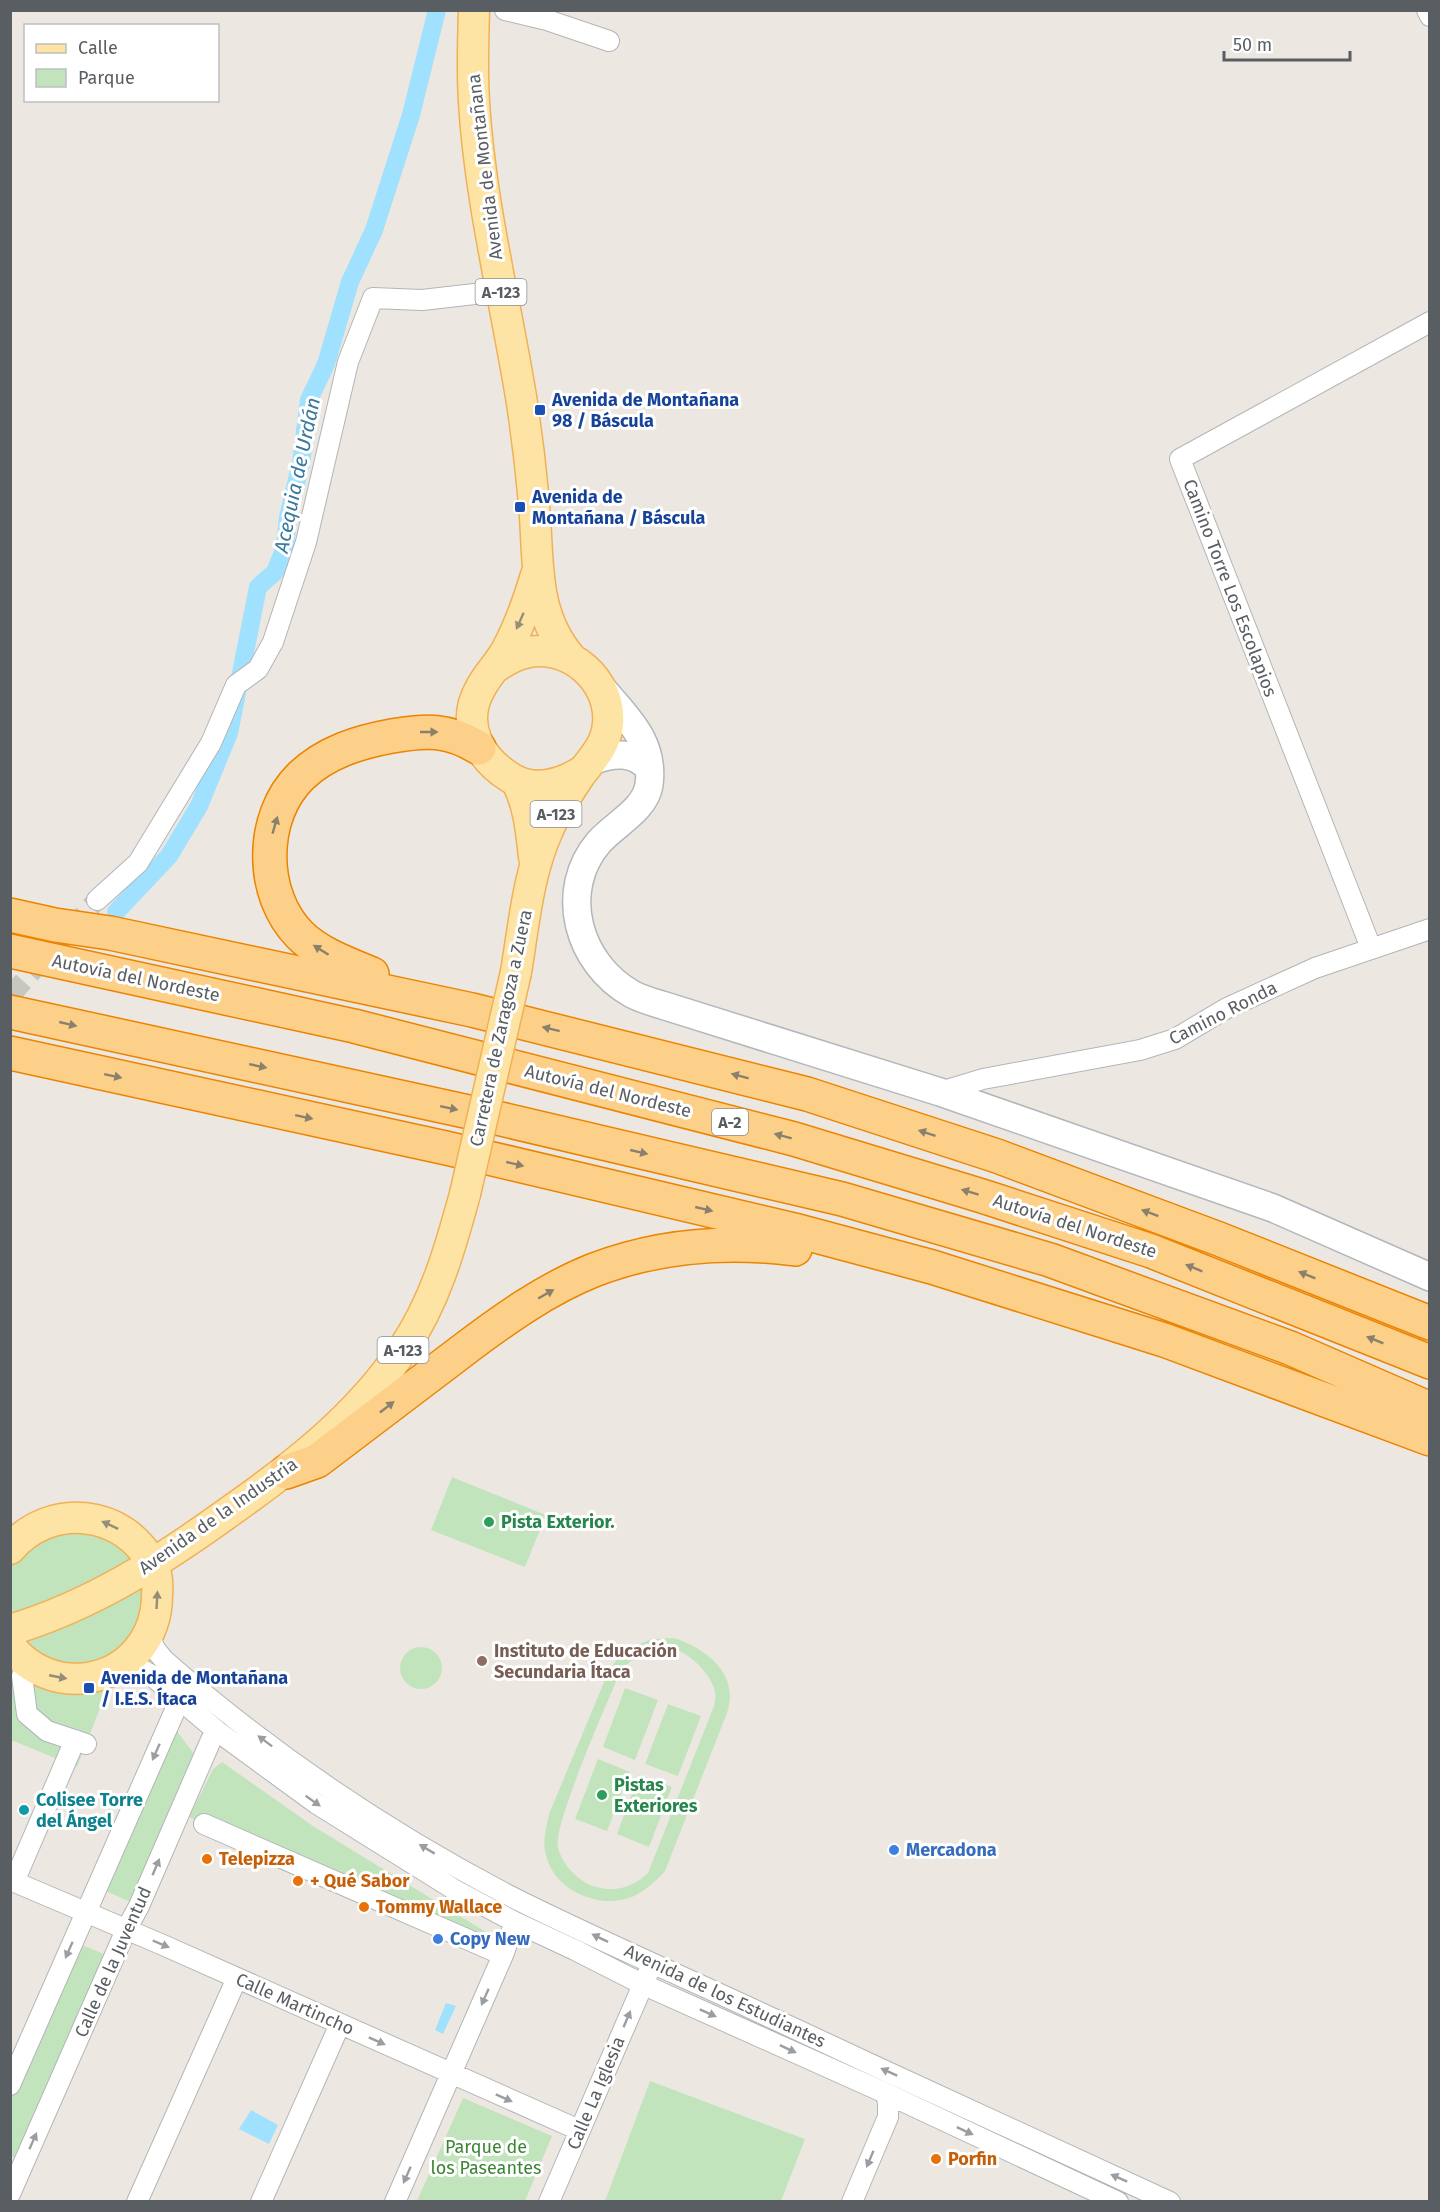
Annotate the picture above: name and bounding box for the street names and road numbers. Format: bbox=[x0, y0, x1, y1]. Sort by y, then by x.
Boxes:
street label: Avenida de Montañana bbox=[463, 73, 507, 261]
road number: A-123 bbox=[476, 279, 526, 305]
street label: Camino Torre Los Escolapios bbox=[1178, 476, 1282, 700]
road number: A-123 bbox=[530, 801, 582, 827]
street label: Carretera de Zaragoza a Zuera bbox=[465, 908, 537, 1148]
street label: Autovía del Nordeste bbox=[50, 949, 222, 1007]
street label: Camino Ronda bbox=[1165, 976, 1281, 1050]
street label: Autovía del Nordeste bbox=[522, 1060, 694, 1122]
road number: A-2 bbox=[712, 1109, 748, 1135]
street label: Autovía del Nordeste bbox=[990, 1189, 1160, 1263]
road number: A-123 bbox=[378, 1337, 428, 1363]
street label: Avenida de la Industria bbox=[134, 1453, 302, 1579]
street label: Calle de la Juventud bbox=[70, 1883, 156, 2041]
street label: Avenida de los Estudiantes bbox=[621, 1940, 829, 2052]
street label: Calle Martincho bbox=[232, 1968, 358, 2040]
street label: Calle La Iglesia bbox=[562, 2033, 630, 2153]

